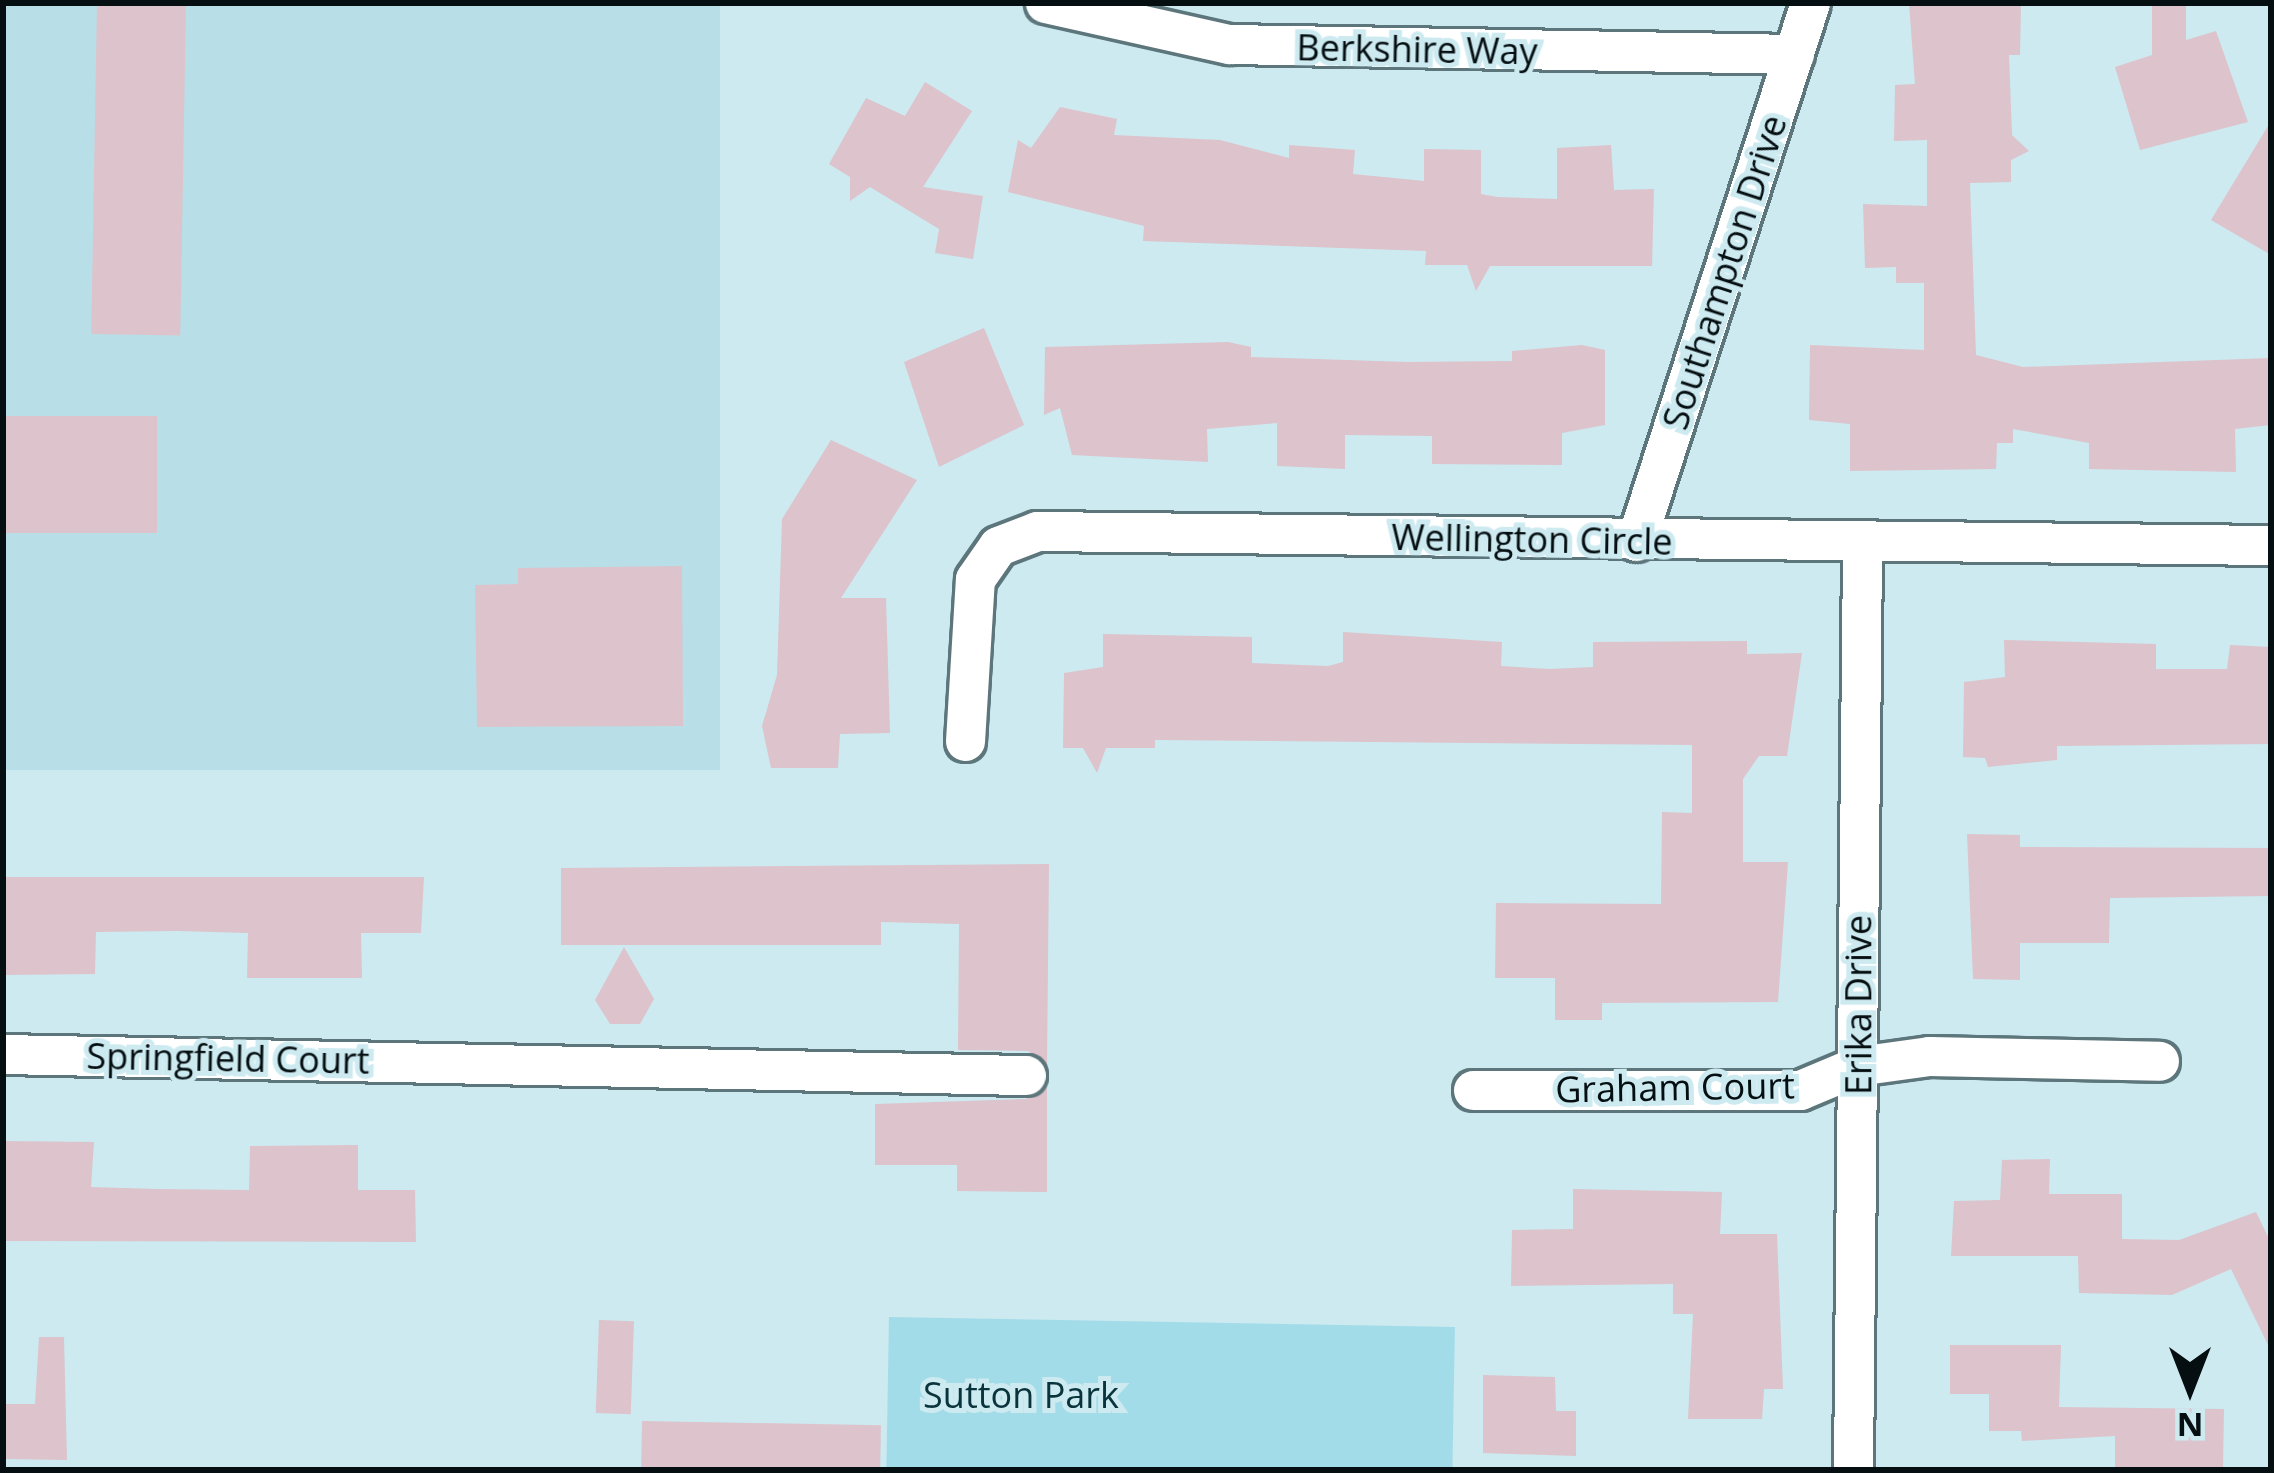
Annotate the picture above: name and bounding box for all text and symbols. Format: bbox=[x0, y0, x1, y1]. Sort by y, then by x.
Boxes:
street label: Berkshire Way bbox=[1296, 25, 1538, 73]
street label: Southampton Drive bbox=[1653, 109, 1795, 435]
street label: Wellington Circle bbox=[1391, 515, 1673, 563]
street label: Erika Drive bbox=[1836, 915, 1880, 1095]
street label: Springfield Court bbox=[86, 1034, 370, 1082]
street label: Graham Court bbox=[1555, 1063, 1795, 1111]
north arrow bbox=[2130, 1329, 2250, 1449]
park label: Sutton Park bbox=[923, 1373, 1119, 1417]
text: N bbox=[2177, 1403, 2203, 1448]

